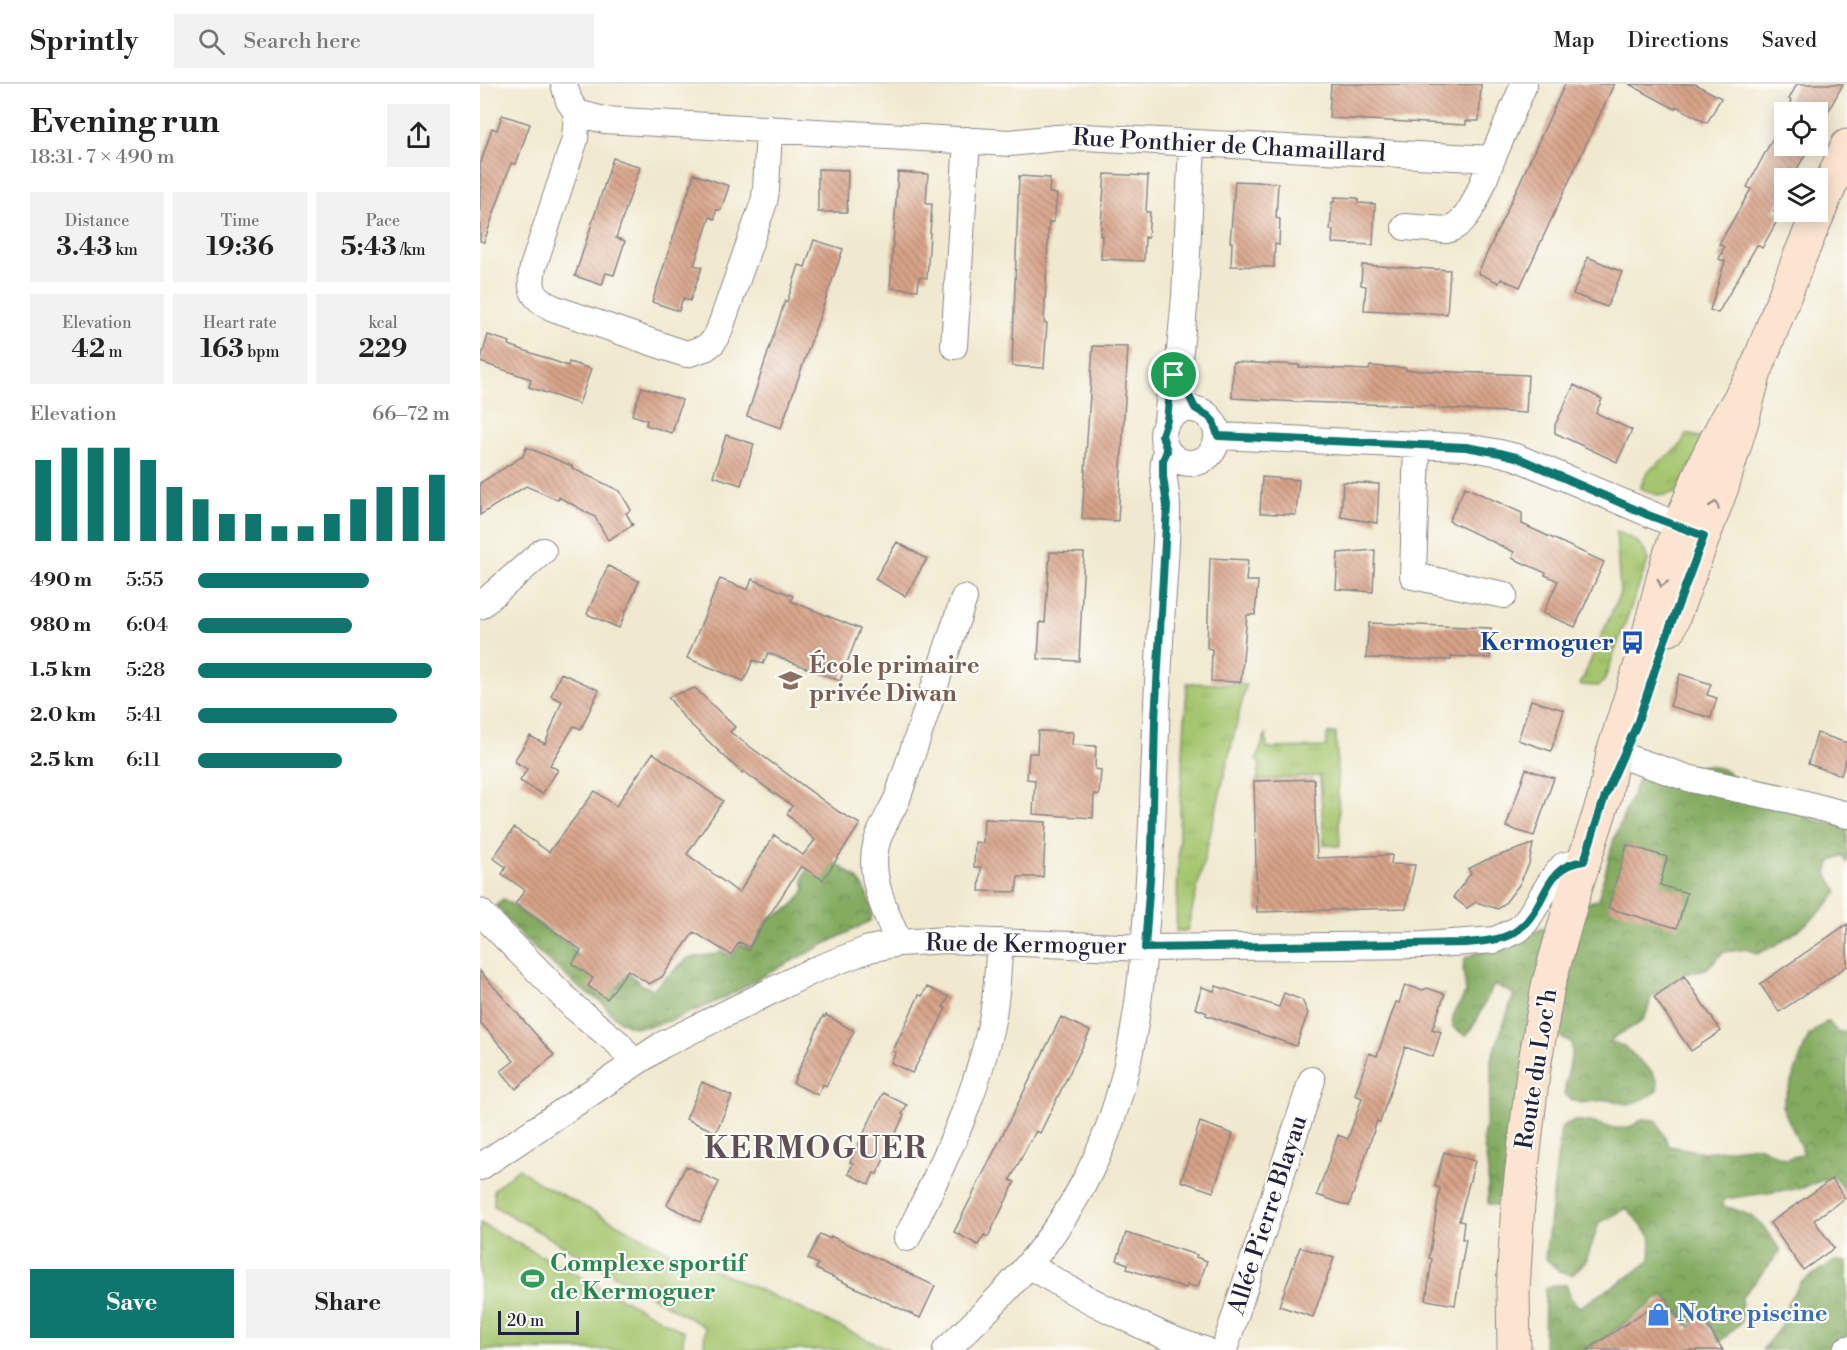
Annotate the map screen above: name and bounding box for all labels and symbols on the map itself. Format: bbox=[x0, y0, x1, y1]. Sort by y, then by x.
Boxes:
street label: Rue Ponthier de Chamaillard bbox=[1072, 123, 1387, 169]
pin bbox=[1148, 349, 1199, 400]
one-way arrow bbox=[1708, 500, 1721, 510]
one-way arrow bbox=[1657, 577, 1669, 588]
place label: Kermoguer bbox=[1480, 628, 1614, 658]
bus stop icon: Kermoguer bbox=[1619, 630, 1645, 656]
place label: École primaire privée Diwan bbox=[809, 649, 980, 709]
school or university icon: École primaire privée Diwan bbox=[778, 667, 804, 693]
street label: Rue de Kermoguer bbox=[925, 928, 1127, 962]
street label: Route du Loc'h bbox=[1509, 986, 1565, 1152]
street label: Allée Pierre Blayau bbox=[1221, 1111, 1314, 1319]
district label: KERMOGUER bbox=[704, 1130, 928, 1168]
place label: Complexe sportif de Kermoguer bbox=[550, 1249, 748, 1307]
sports icon: Complexe sportif de Kermoguer bbox=[519, 1265, 545, 1291]
place label: Notre piscine bbox=[1677, 1299, 1828, 1329]
shop icon: Notre piscine bbox=[1646, 1301, 1672, 1327]
scale bar bbox=[498, 1308, 579, 1336]

